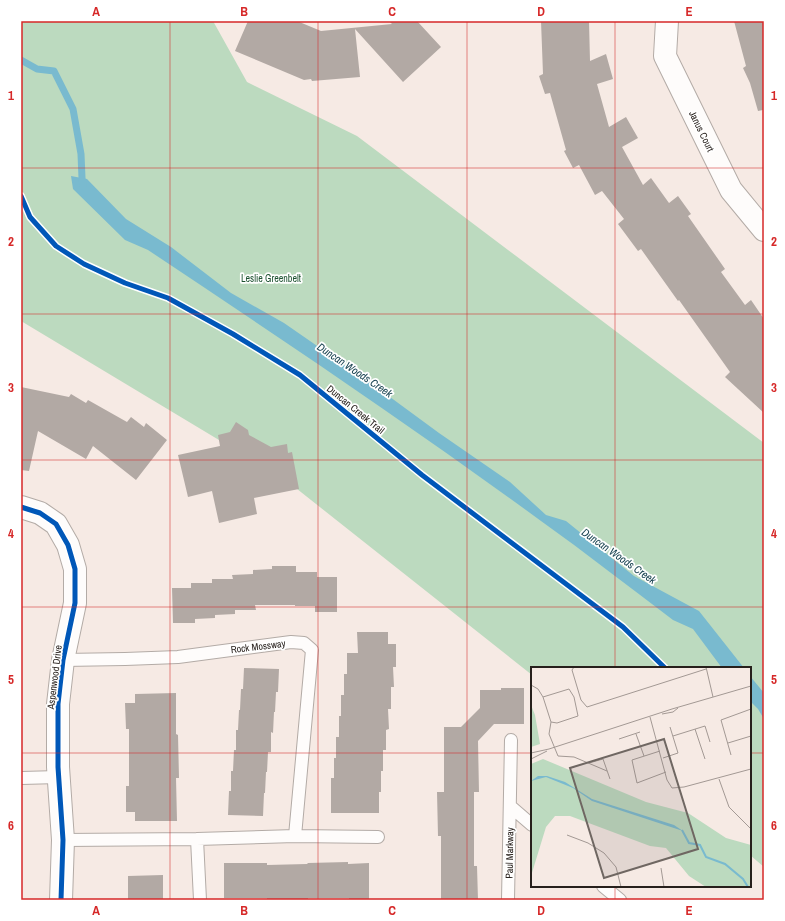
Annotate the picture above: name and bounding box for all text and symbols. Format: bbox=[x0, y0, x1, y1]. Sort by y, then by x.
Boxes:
text: A bbox=[92, 3, 100, 20]
text: B bbox=[240, 3, 248, 20]
text: C bbox=[388, 3, 396, 20]
text: D bbox=[537, 3, 545, 20]
text: E bbox=[685, 3, 693, 20]
text: 1 bbox=[8, 87, 14, 104]
text: 1 bbox=[771, 87, 777, 104]
street label: Janus Court bbox=[686, 108, 717, 155]
text: 2 bbox=[8, 233, 14, 250]
text: 2 bbox=[771, 233, 777, 250]
park label: Leslie Greenbelt bbox=[241, 272, 302, 285]
water label: Duncan Woods Creek bbox=[315, 340, 396, 401]
text: 3 bbox=[8, 379, 14, 396]
text: 3 bbox=[771, 379, 777, 396]
street label: Duncan Creek Trail bbox=[324, 382, 387, 437]
text: 4 bbox=[8, 525, 14, 542]
water label: Duncan Woods Creek bbox=[579, 525, 659, 587]
text: 4 bbox=[771, 525, 777, 542]
street label: Rock Mossway bbox=[230, 637, 287, 656]
street label: Aspenwood Drive bbox=[44, 644, 65, 711]
inset map bbox=[531, 667, 751, 887]
text: 5 bbox=[8, 671, 14, 688]
text: 5 bbox=[771, 671, 777, 688]
text: 6 bbox=[8, 817, 14, 834]
text: 6 bbox=[771, 817, 777, 834]
street label: Paul Markway bbox=[503, 826, 516, 879]
text: A bbox=[92, 902, 100, 919]
text: B bbox=[240, 902, 248, 919]
text: C bbox=[388, 902, 396, 919]
text: D bbox=[537, 902, 545, 919]
text: E bbox=[685, 902, 693, 919]

